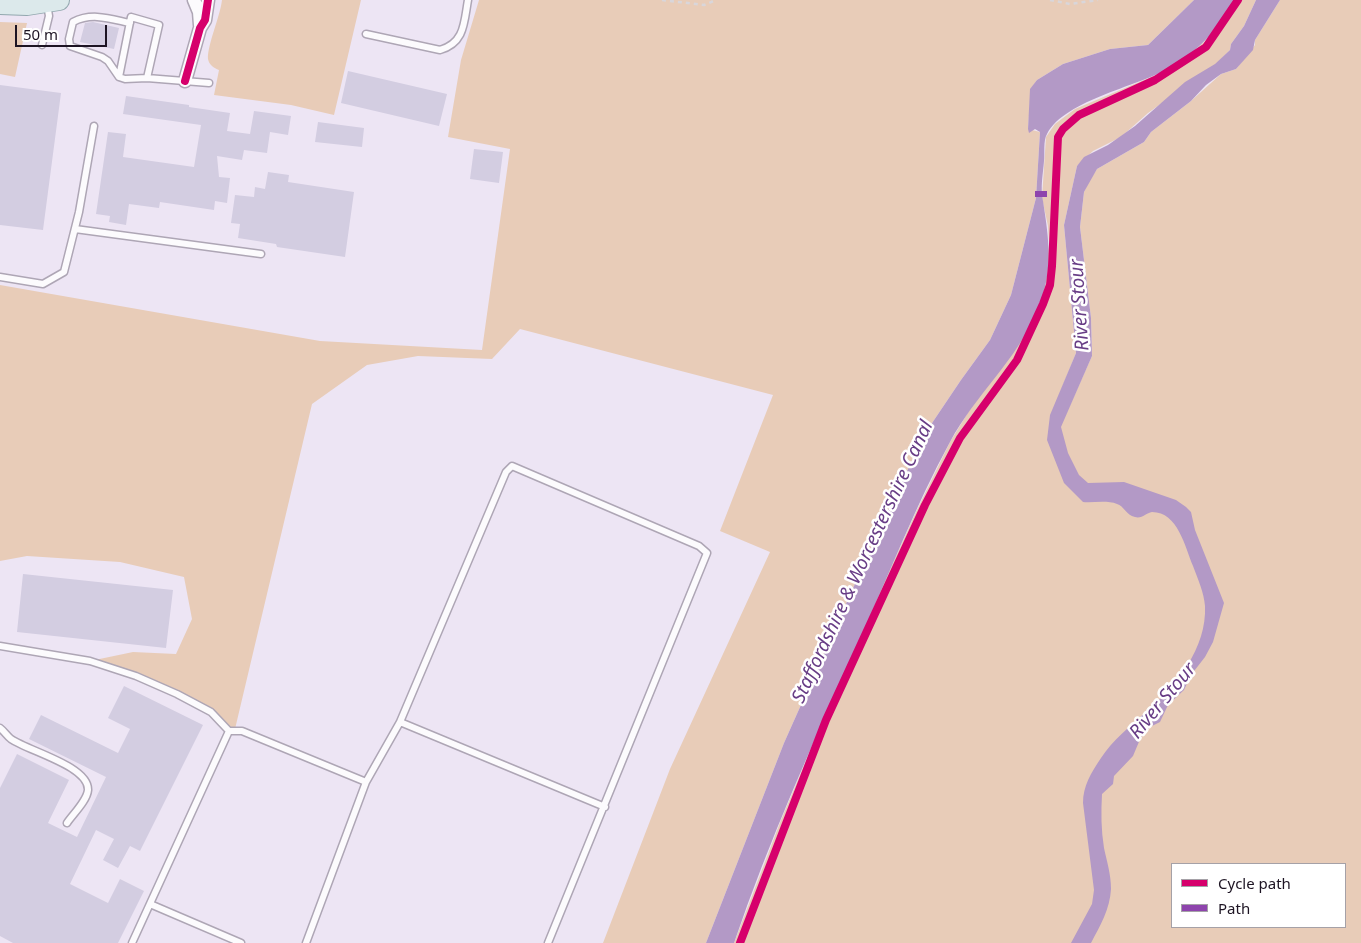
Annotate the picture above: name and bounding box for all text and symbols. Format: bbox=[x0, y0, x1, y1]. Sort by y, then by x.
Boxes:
scale bar bbox=[18, 15, 110, 47]
text: 50 m bbox=[23, 24, 58, 44]
water label: River Stour bbox=[1065, 258, 1095, 352]
water label: Staffordshire & Worcestershire Canal bbox=[787, 417, 939, 707]
water label: River Stour bbox=[1125, 659, 1201, 743]
legend bbox=[1171, 863, 1346, 928]
text: Cycle path bbox=[1218, 873, 1291, 893]
text: Path bbox=[1218, 898, 1250, 918]

